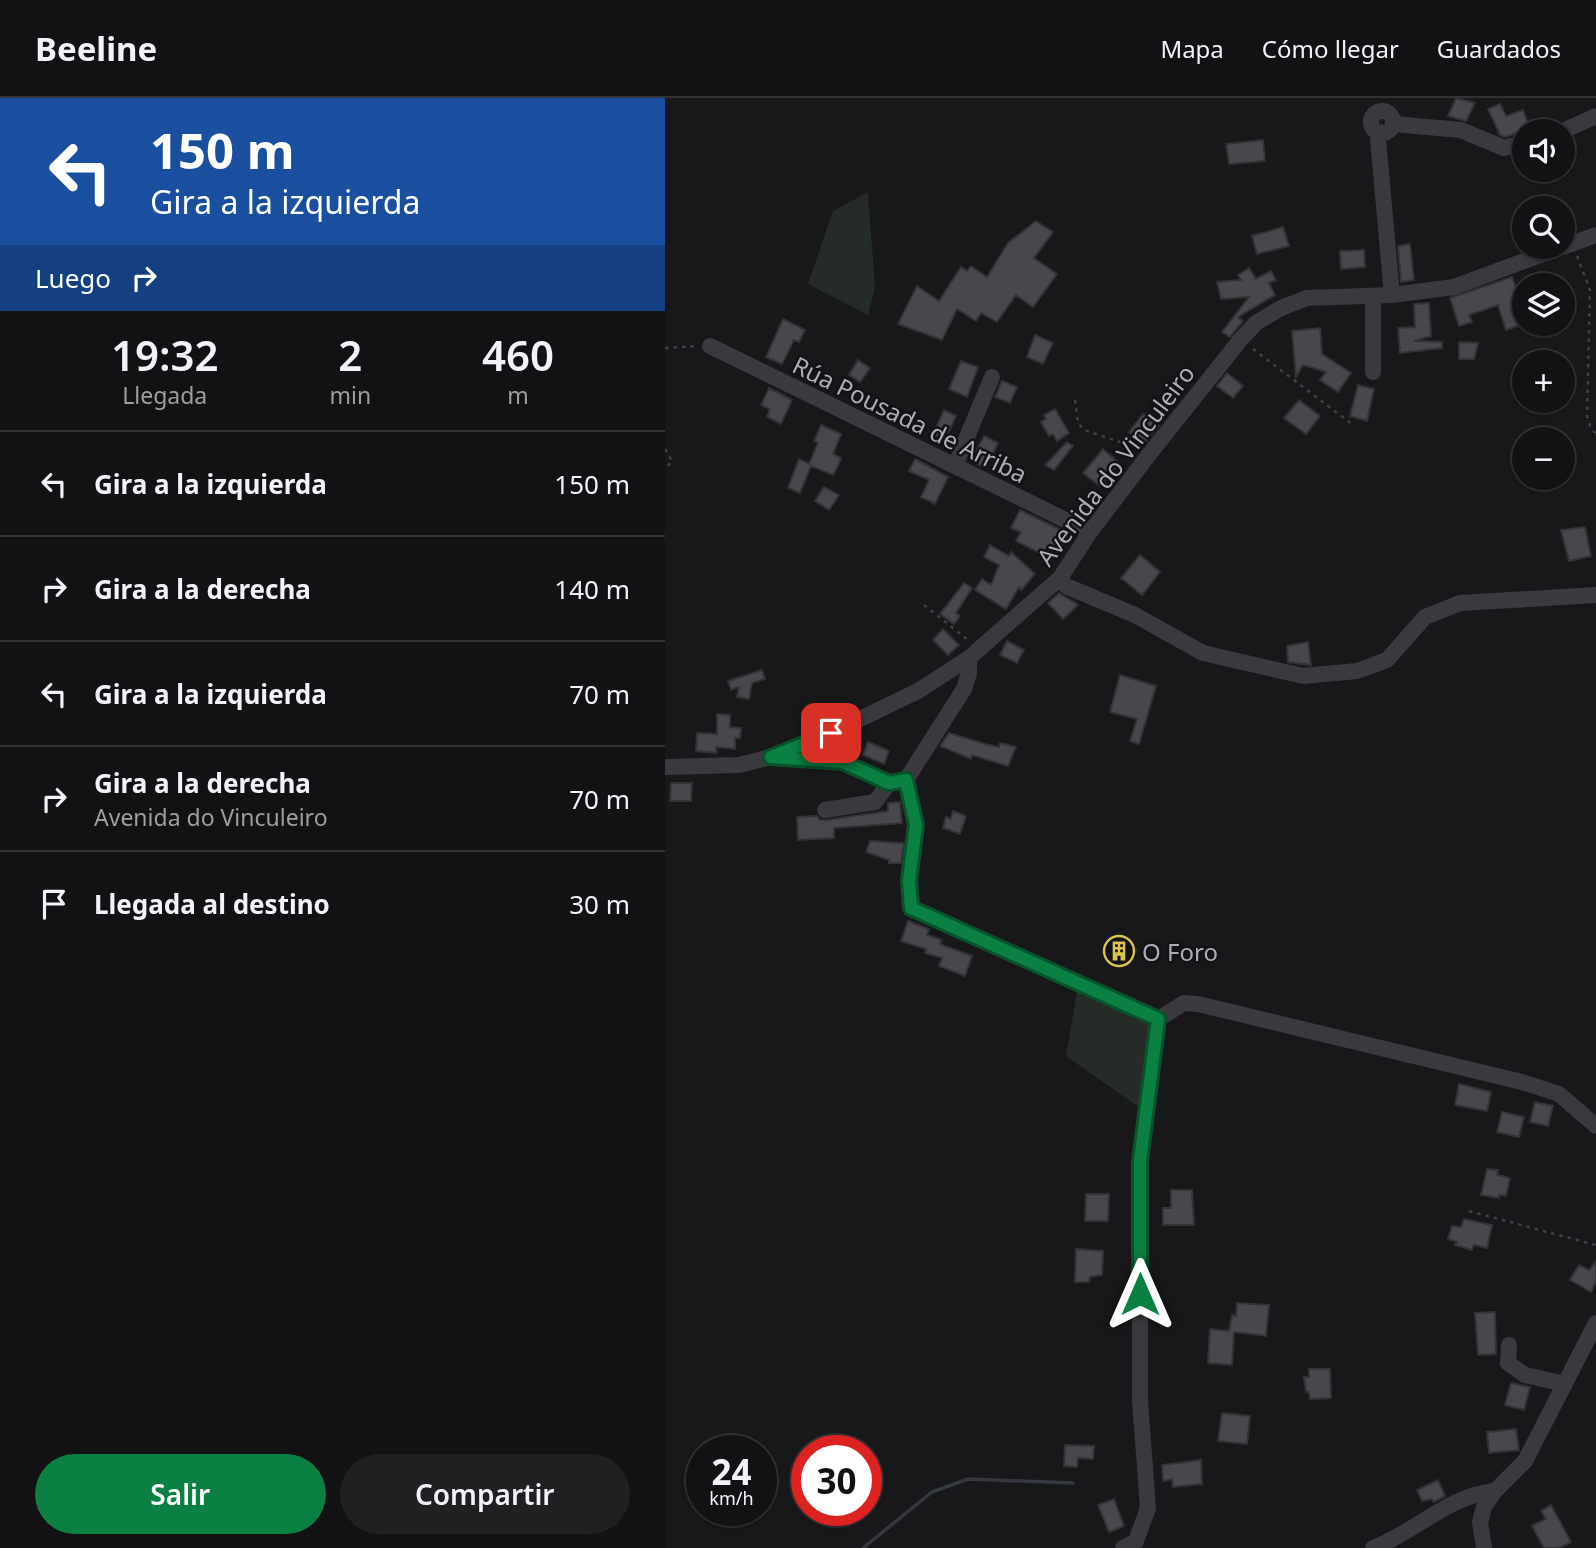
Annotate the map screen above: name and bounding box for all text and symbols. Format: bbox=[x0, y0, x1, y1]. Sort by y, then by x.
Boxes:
text: Beeline bbox=[35, 26, 157, 71]
text: Mapa bbox=[1160, 32, 1224, 65]
text: Cómo llegar bbox=[1262, 32, 1399, 65]
text: Guardados bbox=[1437, 32, 1561, 65]
text: 150 m bbox=[150, 117, 295, 183]
map controls bbox=[1512, 119, 1575, 490]
button: sound bbox=[1512, 119, 1575, 182]
icon: left bbox=[35, 126, 126, 217]
text: Gira a la izquierda bbox=[150, 180, 420, 223]
button: search bbox=[1512, 196, 1575, 259]
icon: right bbox=[125, 259, 163, 297]
text: Luego bbox=[35, 260, 111, 296]
button: layers bbox=[1512, 273, 1575, 336]
text: 19:32 bbox=[111, 326, 219, 383]
text: 2 bbox=[338, 326, 362, 383]
text: 460 bbox=[482, 326, 554, 383]
street label: Rúa Pousada de Arriba bbox=[787, 348, 1033, 490]
button: + bbox=[1512, 350, 1575, 413]
street label: Avenida do Vinculeiro bbox=[1028, 358, 1202, 572]
text: Llegada bbox=[122, 379, 207, 411]
text: min bbox=[329, 379, 371, 411]
text: m bbox=[507, 379, 529, 411]
button: − bbox=[1512, 427, 1575, 490]
icon: left bbox=[35, 465, 73, 503]
text: Gira a la izquierda bbox=[94, 466, 327, 502]
text: 150 m bbox=[554, 466, 630, 502]
icon: right bbox=[35, 570, 73, 608]
text: Gira a la derecha bbox=[94, 571, 311, 607]
text: 140 m bbox=[554, 571, 630, 607]
icon: left bbox=[35, 675, 73, 713]
text: Gira a la izquierda bbox=[94, 676, 327, 712]
text: 70 m bbox=[569, 676, 630, 712]
pin bbox=[801, 703, 861, 763]
icon: arrive bbox=[812, 714, 850, 752]
text: Gira a la derecha bbox=[94, 765, 311, 801]
icon: right bbox=[35, 780, 73, 818]
text: 70 m bbox=[569, 781, 630, 817]
text: Avenida do Vinculeiro bbox=[94, 801, 328, 833]
icon: arrive bbox=[35, 885, 73, 923]
text: Llegada al destino bbox=[94, 886, 330, 922]
text: 30 m bbox=[569, 886, 630, 922]
building icon: O Foro bbox=[1102, 934, 1136, 968]
place label: O Foro bbox=[1142, 935, 1218, 968]
position arrow bbox=[1103, 1257, 1177, 1331]
speed limit sign: 30 bbox=[791, 1435, 882, 1526]
text: 24 bbox=[711, 1448, 752, 1495]
button: Salir bbox=[35, 1454, 326, 1534]
button: Compartir bbox=[340, 1454, 630, 1534]
text: km/h bbox=[709, 1486, 754, 1510]

